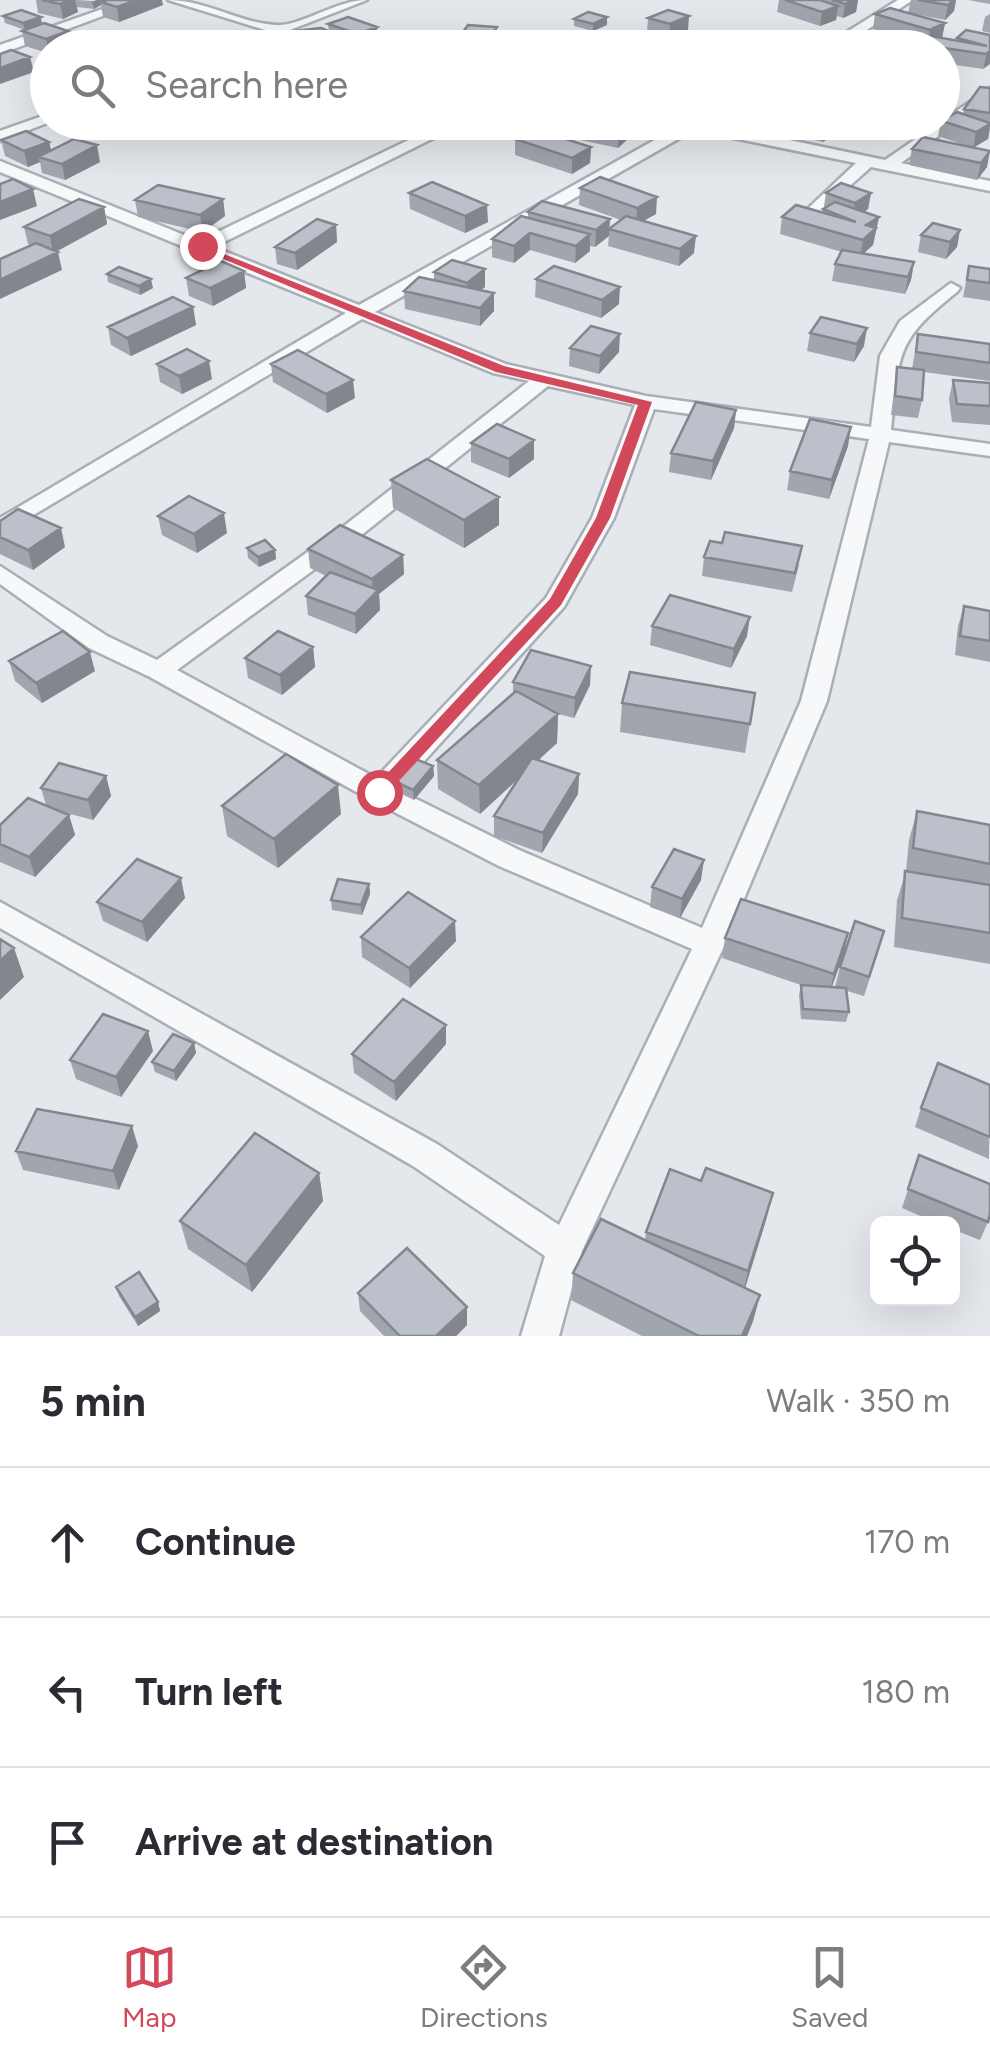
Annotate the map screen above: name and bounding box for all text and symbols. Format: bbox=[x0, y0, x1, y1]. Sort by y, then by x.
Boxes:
search box bbox=[30, 30, 960, 140]
icon: search bbox=[65, 58, 120, 113]
text: Search here bbox=[145, 62, 348, 108]
route end bbox=[180, 224, 226, 270]
route start bbox=[357, 770, 403, 816]
map controls bbox=[870, 1216, 960, 1306]
button: locate bbox=[870, 1216, 960, 1306]
text: 5 min bbox=[40, 1376, 146, 1427]
text: Walk · 350 m bbox=[766, 1382, 950, 1420]
icon: ahead bbox=[40, 1515, 95, 1570]
text: Continue bbox=[135, 1519, 296, 1565]
text: 170 m bbox=[864, 1523, 950, 1561]
icon: left bbox=[40, 1665, 95, 1720]
text: Turn left bbox=[135, 1669, 283, 1715]
text: 180 m bbox=[861, 1673, 950, 1711]
icon: arrive bbox=[40, 1815, 95, 1870]
text: Arrive at destination bbox=[135, 1819, 493, 1865]
tab: Map bbox=[122, 1940, 177, 2034]
tab: Directions bbox=[420, 1940, 548, 2034]
tab: Saved bbox=[791, 1940, 868, 2034]

